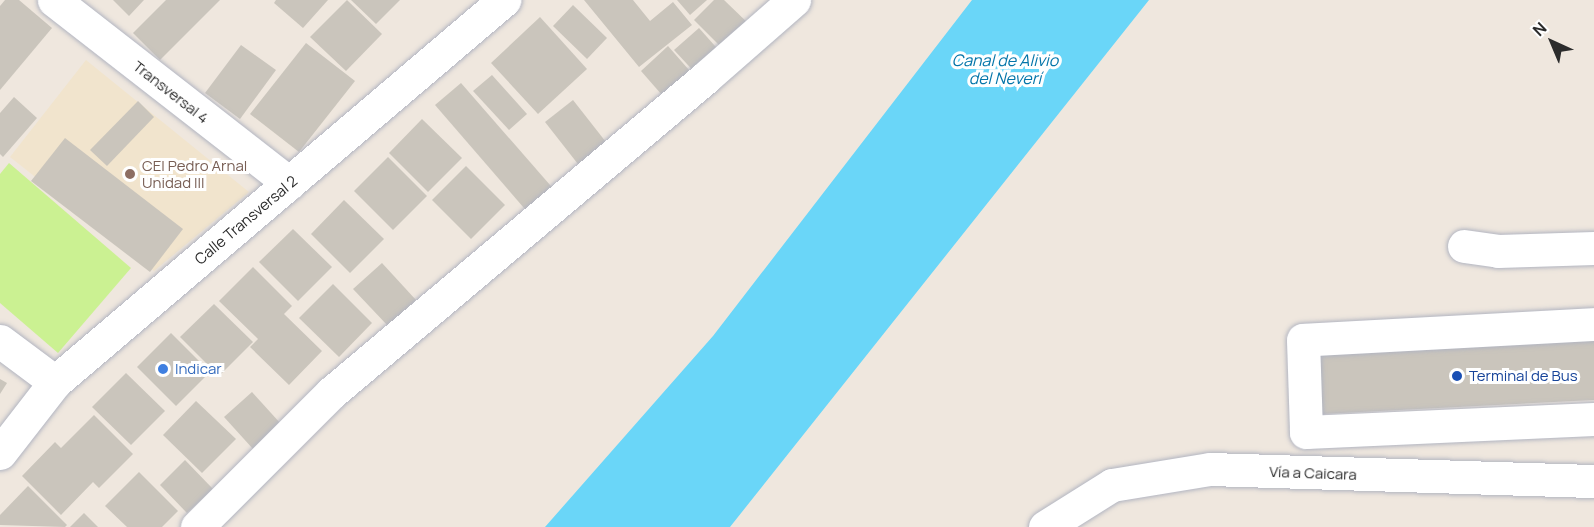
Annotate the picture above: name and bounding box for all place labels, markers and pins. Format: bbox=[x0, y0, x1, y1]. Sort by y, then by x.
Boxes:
place label: CEI Pedro Arnal Unidad III bbox=[142, 156, 247, 191]
marker: CEI Pedro Arnal Unidad III bbox=[123, 167, 137, 181]
place label: Indicar bbox=[175, 360, 222, 378]
marker: Indicar bbox=[156, 362, 170, 376]
place label: Terminal de Bus bbox=[1469, 367, 1578, 385]
marker: Terminal de Bus bbox=[1450, 369, 1464, 383]

